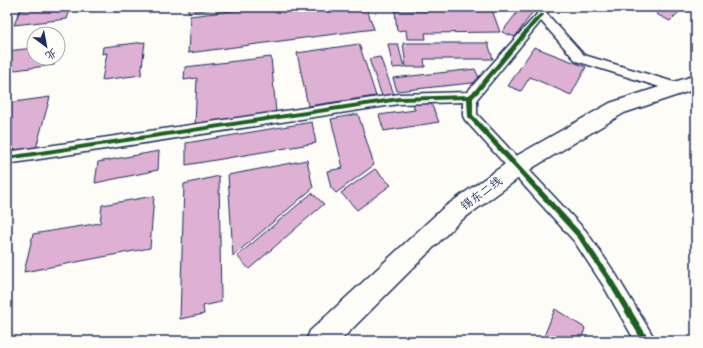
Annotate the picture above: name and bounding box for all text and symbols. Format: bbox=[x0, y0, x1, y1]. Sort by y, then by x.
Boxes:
north arrow bbox=[26, 26, 66, 66]
text: 北 bbox=[43, 46, 60, 63]
street label: 锡东二线 bbox=[457, 172, 505, 214]

